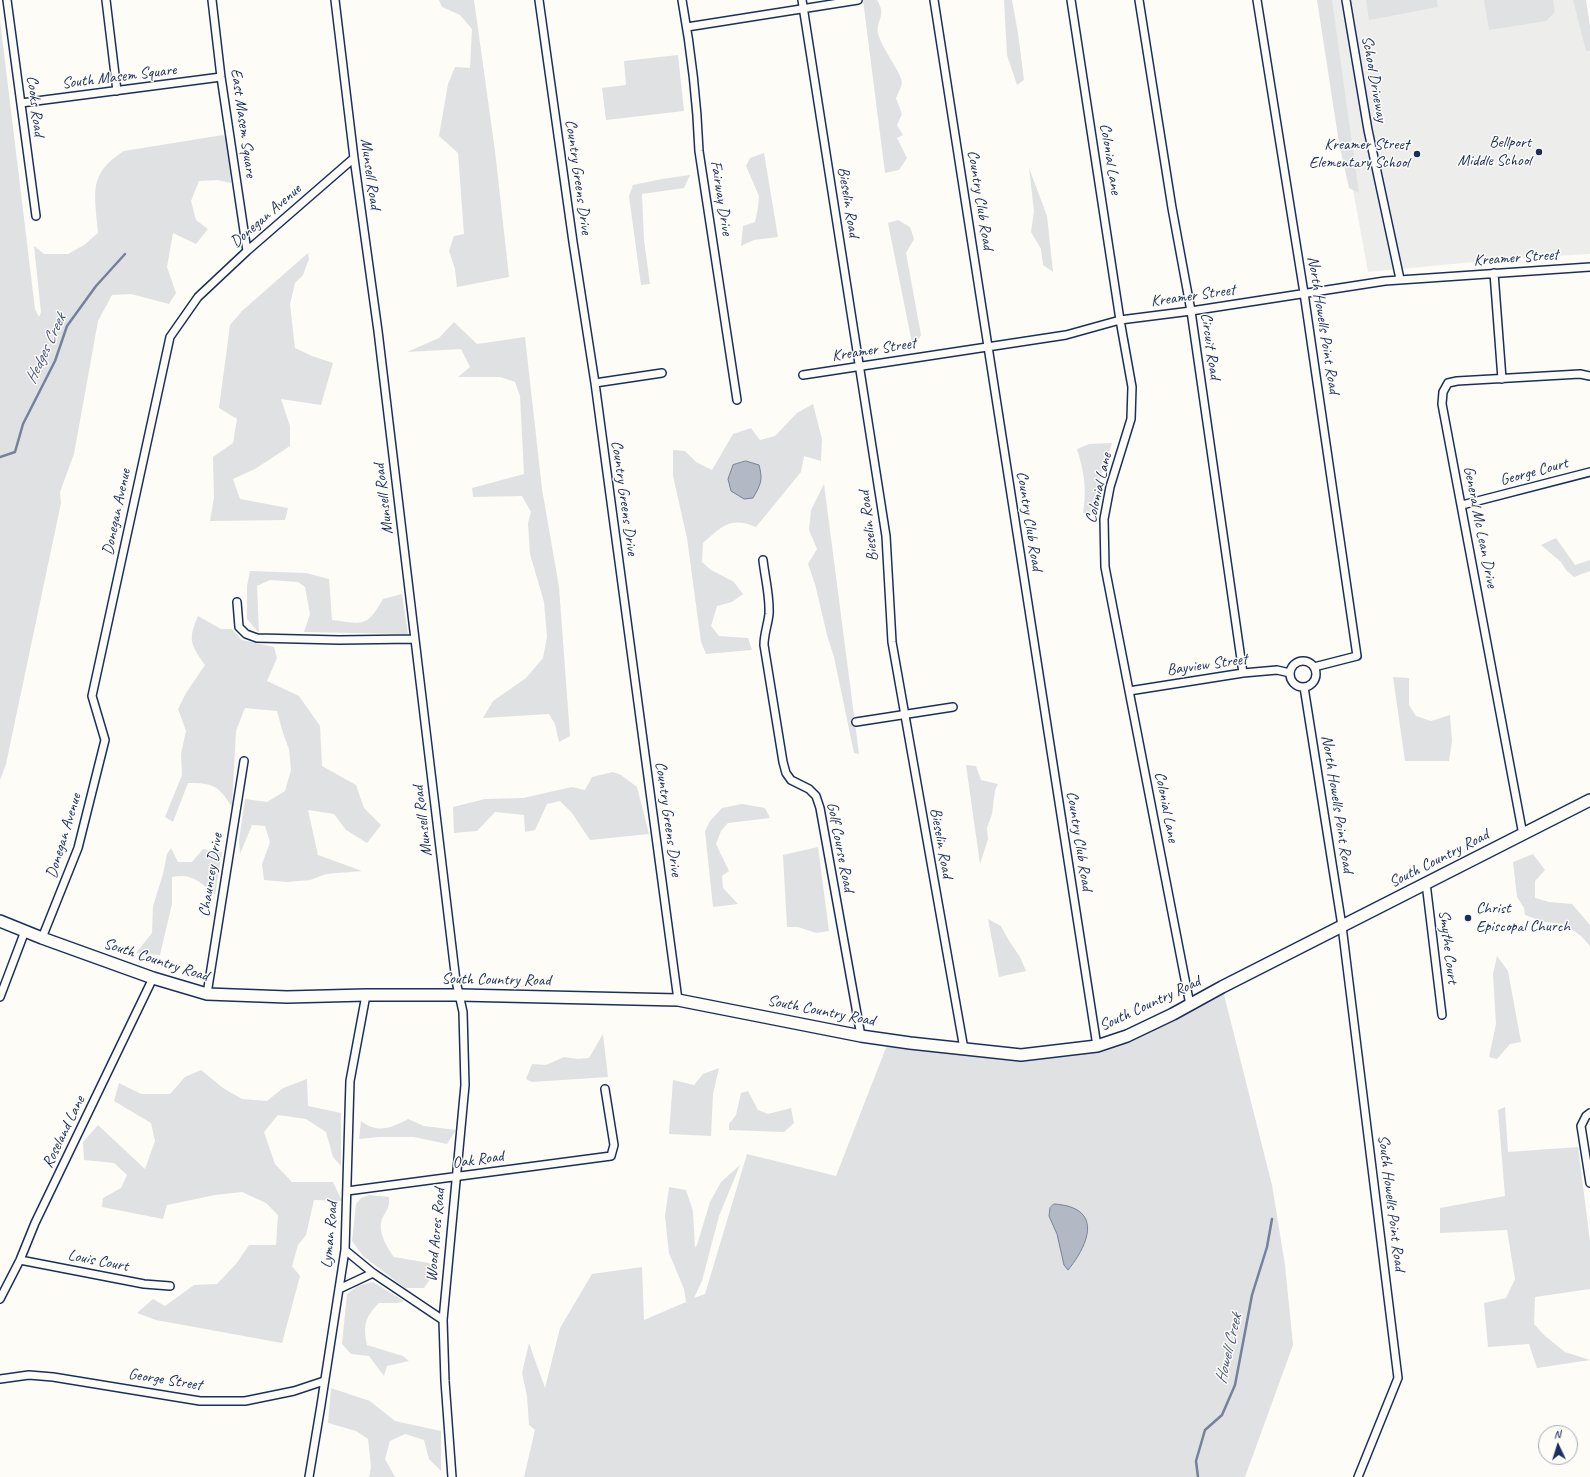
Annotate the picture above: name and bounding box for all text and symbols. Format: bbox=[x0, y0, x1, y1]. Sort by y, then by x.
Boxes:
street label: School Driveway bbox=[1357, 34, 1391, 124]
street label: South Masem Square bbox=[61, 60, 177, 94]
street label: East Masem Square bbox=[226, 67, 260, 179]
street label: Cooks Road bbox=[22, 75, 48, 137]
street label: Country Greens Drive bbox=[560, 118, 596, 236]
street label: Colonial Lane bbox=[1095, 122, 1125, 196]
place label: Bellport Middle School bbox=[1458, 133, 1531, 171]
place label: Kreamer Street Elementary School bbox=[1309, 135, 1409, 173]
street label: Munsell Road bbox=[356, 137, 384, 211]
marker: Bellport Middle School bbox=[1534, 147, 1544, 157]
street label: Country Club Road bbox=[963, 149, 997, 251]
marker: Kreamer Street Elementary School bbox=[1412, 149, 1422, 159]
street label: Fairway Drive bbox=[706, 159, 736, 237]
street label: Bieselin Road bbox=[833, 165, 863, 239]
street label: Donegan Avenue bbox=[227, 180, 305, 252]
street label: Kreamer Street bbox=[1473, 245, 1559, 271]
street label: North Howells Point Road bbox=[1303, 255, 1343, 395]
street label: Kreamer Street bbox=[1150, 281, 1236, 311]
water label: Hedges Creek bbox=[21, 311, 71, 387]
street label: Circuit Road bbox=[1196, 312, 1224, 380]
street label: Kreamer Street bbox=[831, 334, 917, 366]
street label: Country Greens Drive bbox=[606, 439, 642, 557]
street label: Colonial Lane bbox=[1082, 451, 1116, 525]
street label: George Court bbox=[1498, 454, 1570, 490]
street label: Munsell Road bbox=[370, 462, 398, 536]
street label: General Mc Lean Drive bbox=[1459, 465, 1501, 589]
street label: Donegan Avenue bbox=[99, 467, 135, 557]
street label: Country Club Road bbox=[1012, 470, 1046, 572]
street label: Bieselin Road bbox=[855, 490, 883, 562]
street label: Bayview Street bbox=[1166, 650, 1248, 680]
street label: North Howells Point Road bbox=[1317, 734, 1357, 874]
street label: Country Greens Drive bbox=[650, 760, 686, 878]
street label: Colonial Lane bbox=[1150, 770, 1182, 844]
street label: Munsell Road bbox=[409, 784, 437, 858]
street label: Country Club Road bbox=[1062, 790, 1096, 892]
street label: Donegan Avenue bbox=[42, 791, 86, 881]
street label: Golf Course Road bbox=[822, 801, 858, 893]
street label: Bieselin Road bbox=[925, 806, 957, 880]
street label: South Country Road bbox=[1386, 826, 1492, 892]
street label: Chauncey Drive bbox=[195, 832, 227, 918]
place label: Christ Episcopal Church bbox=[1476, 899, 1570, 937]
street label: Smythe Court bbox=[1434, 909, 1462, 985]
marker: Christ Episcopal Church bbox=[1463, 913, 1473, 923]
street label: South Country Road bbox=[101, 934, 211, 986]
street label: South Country Road bbox=[441, 969, 551, 991]
street label: South Country Road bbox=[1097, 972, 1203, 1036]
street label: South Country Road bbox=[766, 991, 876, 1031]
street label: Roseland Lane bbox=[38, 1093, 90, 1171]
street label: South Howells Point Road bbox=[1373, 1134, 1409, 1272]
street label: Oak Road bbox=[451, 1147, 505, 1173]
street label: Wood Acres Road bbox=[422, 1187, 450, 1283]
street label: Lyman Road bbox=[318, 1201, 342, 1269]
street label: Louis Court bbox=[66, 1246, 130, 1276]
water label: Howell Creek bbox=[1211, 1312, 1247, 1386]
street label: George Street bbox=[127, 1365, 203, 1395]
north arrow bbox=[1538, 1425, 1578, 1465]
text: N bbox=[1553, 1427, 1561, 1441]

